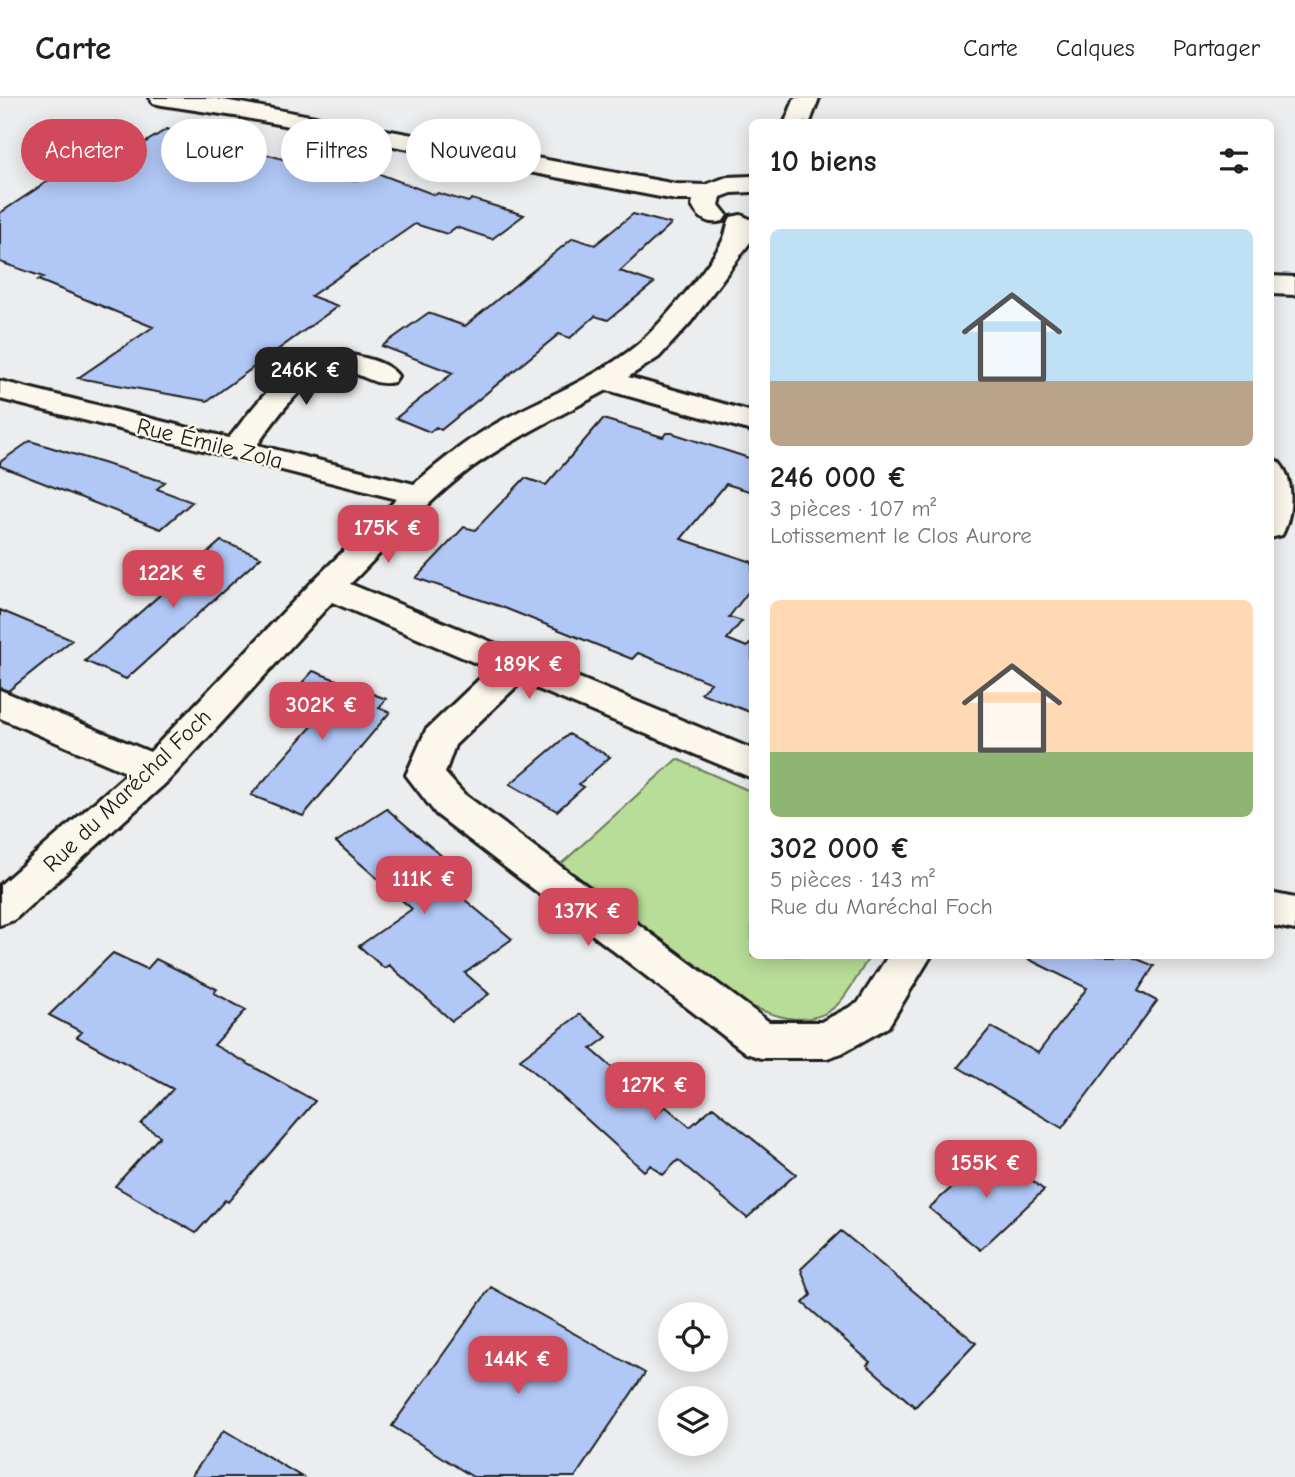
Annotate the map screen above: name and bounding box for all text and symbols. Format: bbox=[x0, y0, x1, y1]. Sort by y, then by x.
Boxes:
text: Carte bbox=[35, 29, 111, 67]
text: Carte bbox=[963, 34, 1018, 62]
text: Calques bbox=[1056, 34, 1135, 62]
text: Partager bbox=[1173, 34, 1260, 62]
chip: Acheter bbox=[21, 119, 147, 182]
chip: Louer bbox=[161, 119, 267, 182]
chip: Filtres bbox=[281, 119, 392, 182]
chip: Nouveau bbox=[406, 119, 541, 182]
icon: filters bbox=[1215, 142, 1253, 180]
text: 10 biens bbox=[770, 144, 876, 179]
icon: home bbox=[949, 274, 1075, 400]
pin: 246K € bbox=[249, 348, 363, 407]
text: 246K € bbox=[271, 356, 341, 383]
street label: Rue Émile Zola bbox=[134, 412, 286, 475]
text: 246 000 € bbox=[770, 460, 907, 495]
text: 3 pièces · 107 m² bbox=[770, 495, 936, 522]
pin: 175K € bbox=[331, 505, 445, 565]
text: 175K € bbox=[354, 514, 422, 541]
text: Lotissement le Clos Aurore bbox=[770, 522, 1032, 549]
pin: 122K € bbox=[116, 550, 230, 610]
text: 122K € bbox=[139, 559, 207, 586]
pin: 189K € bbox=[472, 642, 586, 701]
icon: home bbox=[949, 645, 1075, 771]
text: 189K € bbox=[494, 650, 564, 677]
pin: 302K € bbox=[265, 682, 379, 742]
text: 302K € bbox=[286, 691, 358, 718]
street label: Rue du Maréchal Foch bbox=[38, 703, 217, 878]
text: 302 000 € bbox=[770, 831, 910, 866]
pin: 111K € bbox=[367, 856, 481, 916]
text: 111K € bbox=[392, 865, 456, 892]
text: 5 pièces · 143 m² bbox=[770, 866, 935, 893]
pin: 137K € bbox=[531, 888, 645, 948]
text: Rue du Maréchal Foch bbox=[770, 893, 993, 920]
text: 137K € bbox=[554, 897, 622, 924]
pin: 127K € bbox=[598, 1062, 712, 1122]
text: 127K € bbox=[621, 1071, 689, 1098]
pin: 155K € bbox=[929, 1140, 1043, 1200]
text: 155K € bbox=[951, 1149, 1021, 1176]
map controls bbox=[658, 1302, 728, 1456]
button: locate bbox=[658, 1302, 728, 1372]
pin: 144K € bbox=[461, 1336, 575, 1396]
text: 144K € bbox=[484, 1345, 552, 1372]
button: layers bbox=[658, 1386, 728, 1456]

